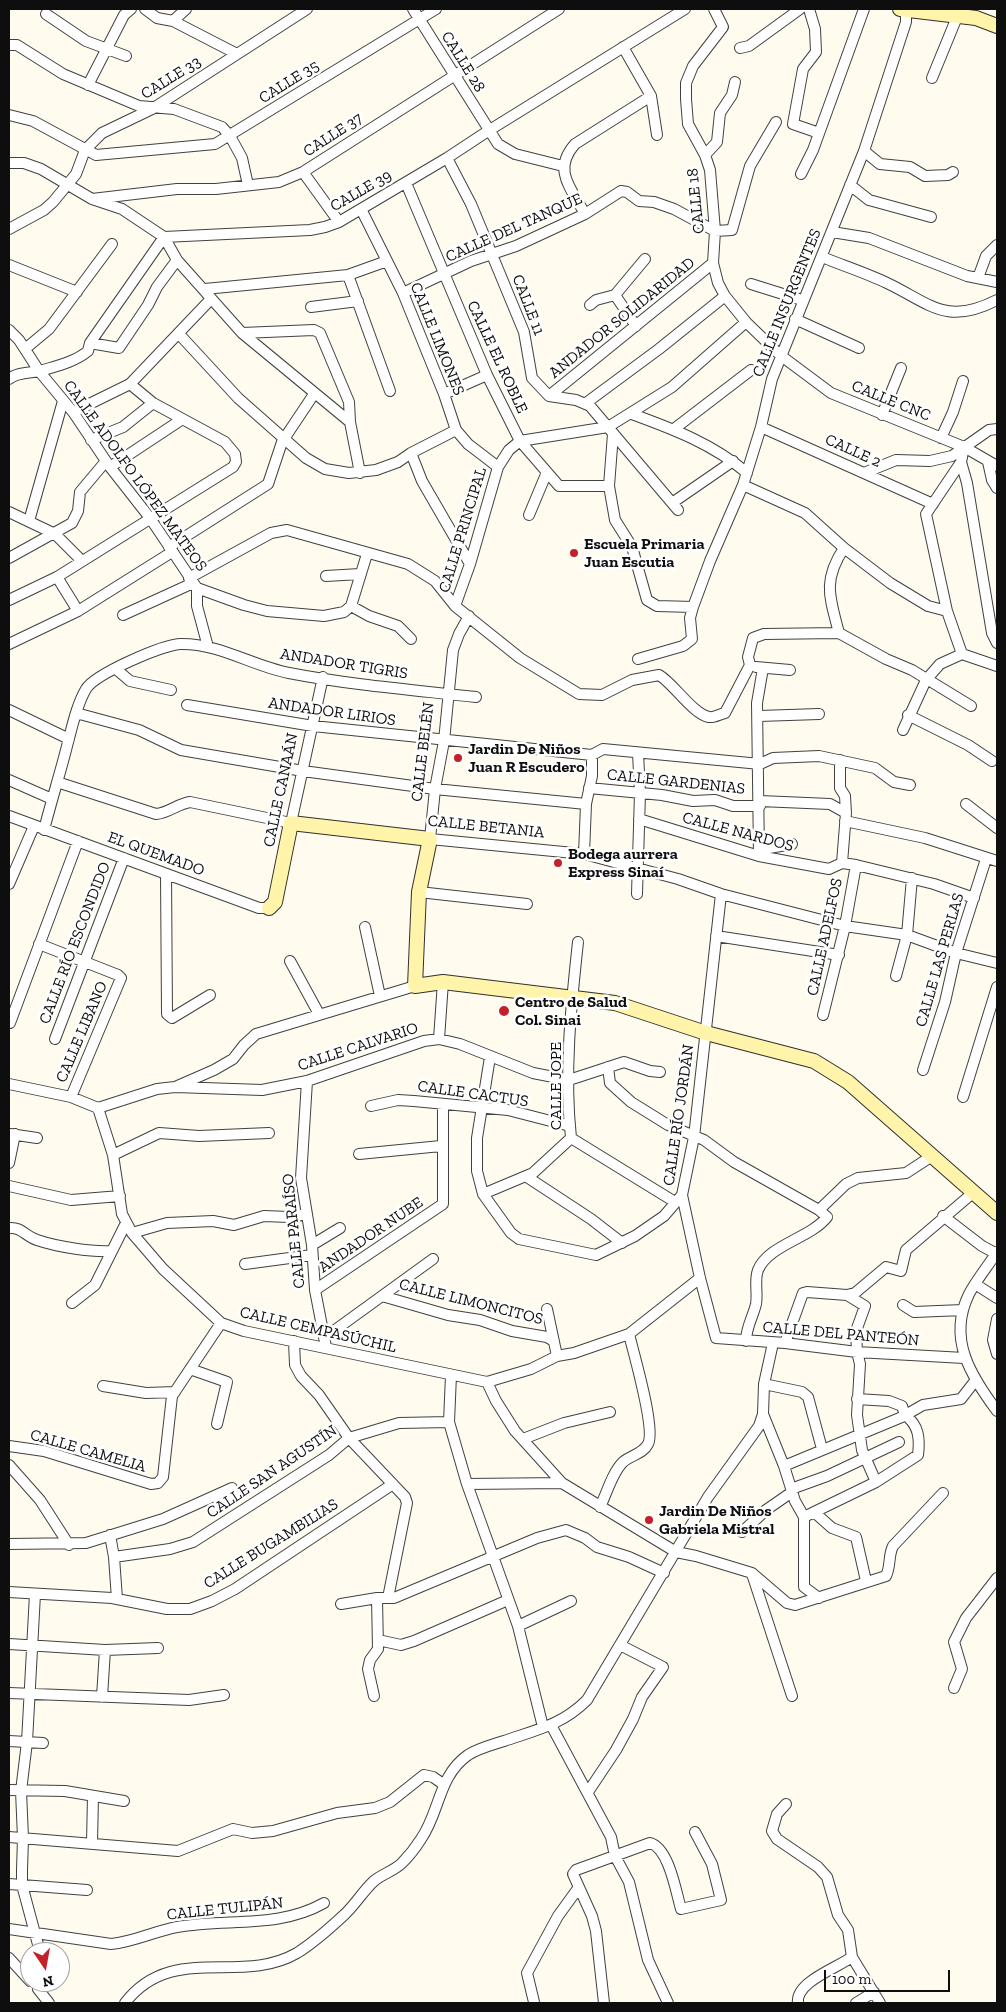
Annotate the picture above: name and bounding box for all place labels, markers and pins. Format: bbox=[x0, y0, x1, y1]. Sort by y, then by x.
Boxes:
place label: Escuela Primaria Juan Escutia bbox=[584, 534, 705, 572]
marker: Escuela Primaria Juan Escutia bbox=[568, 547, 580, 559]
place label: Jardin De Niños Juan R Escudero bbox=[468, 739, 585, 777]
marker: Jardin De Niños Juan R Escudero bbox=[452, 752, 464, 764]
place label: Bodega aurrera Express Sinaí bbox=[568, 844, 678, 882]
marker: Bodega aurrera Express Sinaí bbox=[552, 857, 564, 869]
place label: Centro de Salud Col. Sinai bbox=[515, 992, 627, 1030]
marker: Centro de Salud Col. Sinai bbox=[497, 1004, 511, 1018]
place label: Jardin De Niños Gabriela Mistral bbox=[659, 1501, 775, 1539]
marker: Jardin De Niños Gabriela Mistral bbox=[643, 1514, 655, 1526]

